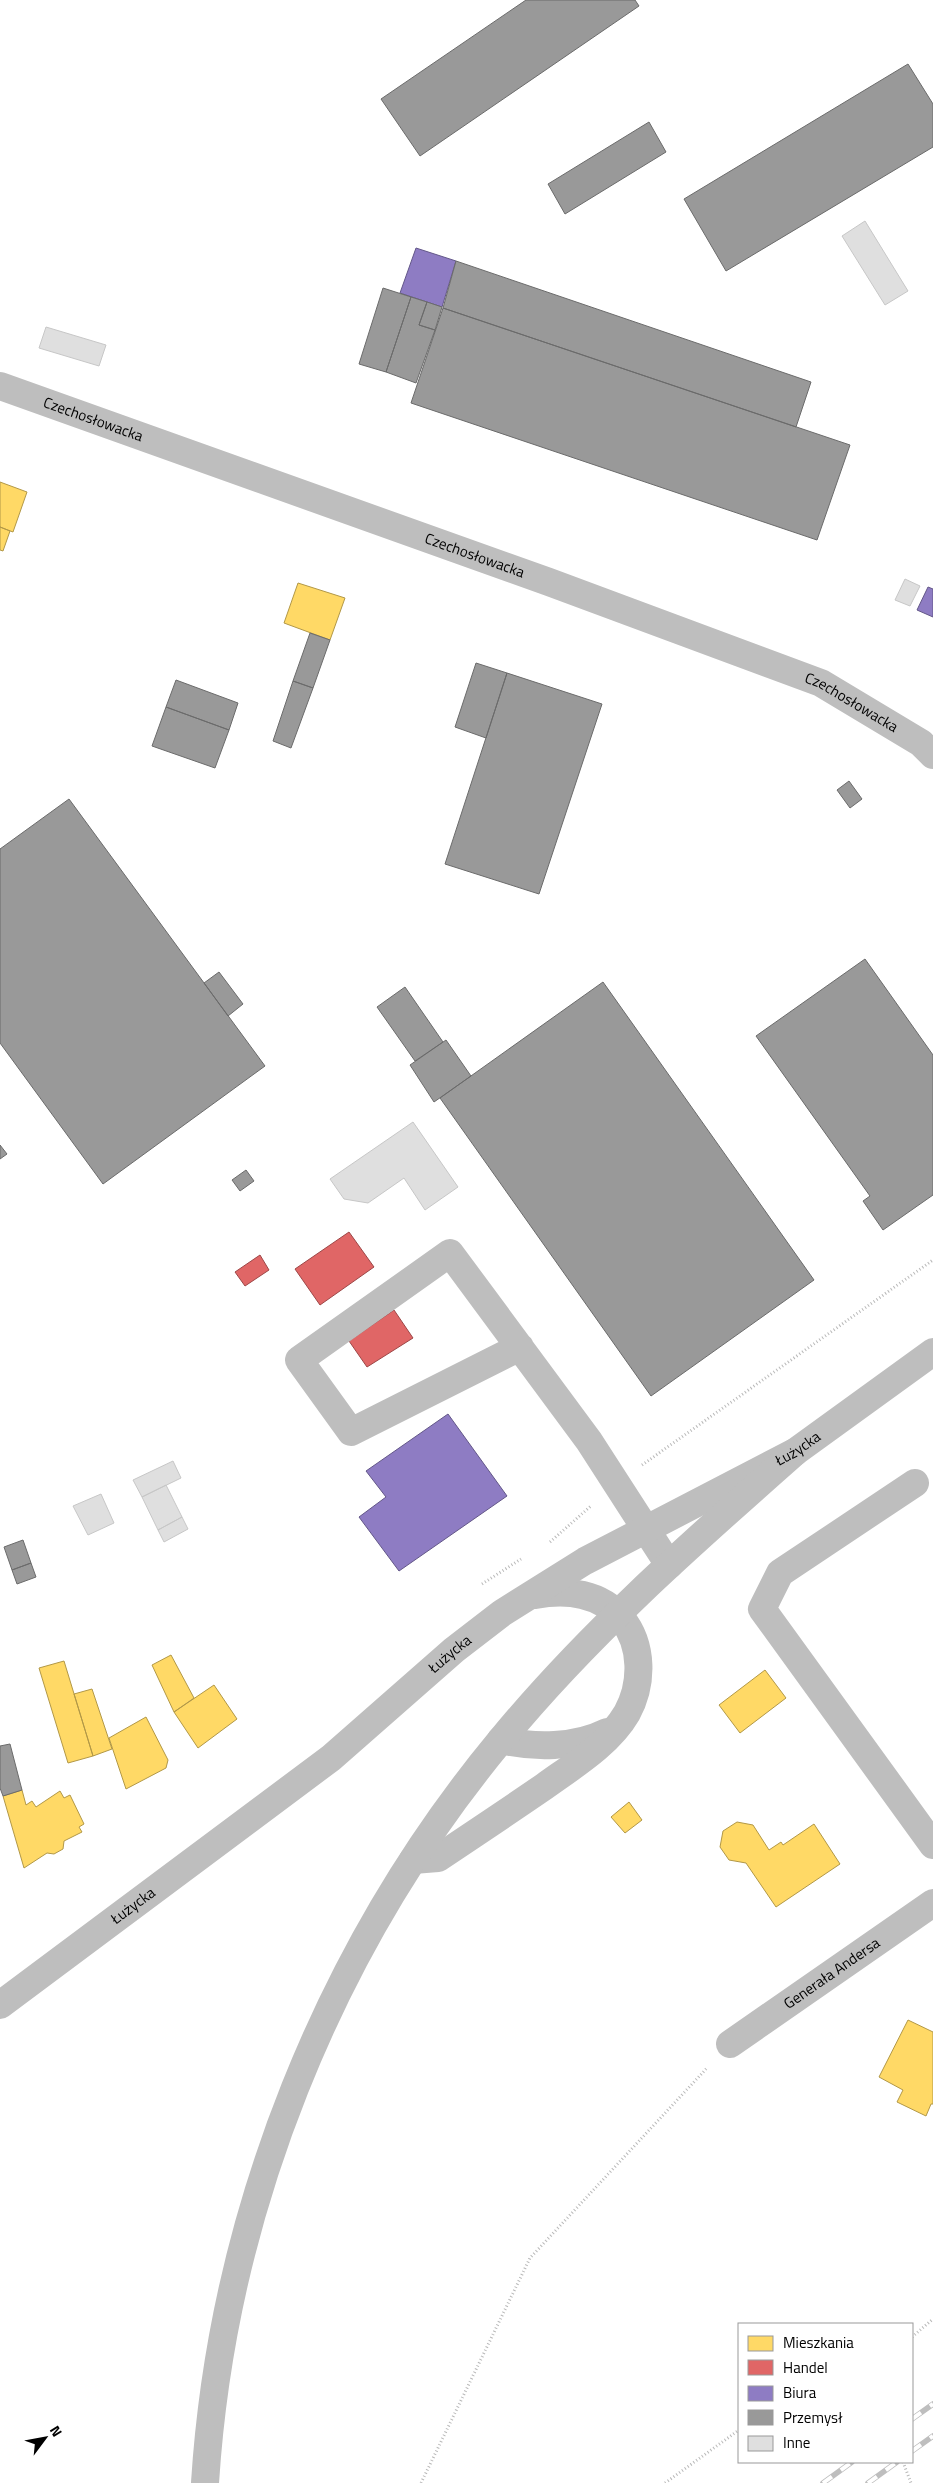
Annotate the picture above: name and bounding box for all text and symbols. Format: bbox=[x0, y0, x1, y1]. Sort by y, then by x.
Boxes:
street label: Czechosłowacka bbox=[40, 390, 147, 447]
street label: Czechosłowacka bbox=[422, 527, 528, 584]
street label: Czechosłowacka bbox=[802, 666, 903, 738]
street label: Łużycka bbox=[770, 1425, 826, 1472]
street label: Łużycka bbox=[422, 1628, 477, 1679]
street label: Łużycka bbox=[105, 1881, 160, 1930]
street label: Generała Andersa bbox=[779, 1931, 885, 2015]
legend bbox=[738, 2323, 913, 2463]
text: Mieszkania bbox=[783, 2331, 854, 2354]
text: Handel bbox=[783, 2356, 828, 2379]
text: Biura bbox=[783, 2381, 817, 2404]
text: Przemysł bbox=[783, 2406, 843, 2429]
north arrow bbox=[20, 2413, 70, 2463]
text: N bbox=[45, 2421, 68, 2441]
text: Inne bbox=[783, 2431, 810, 2454]

